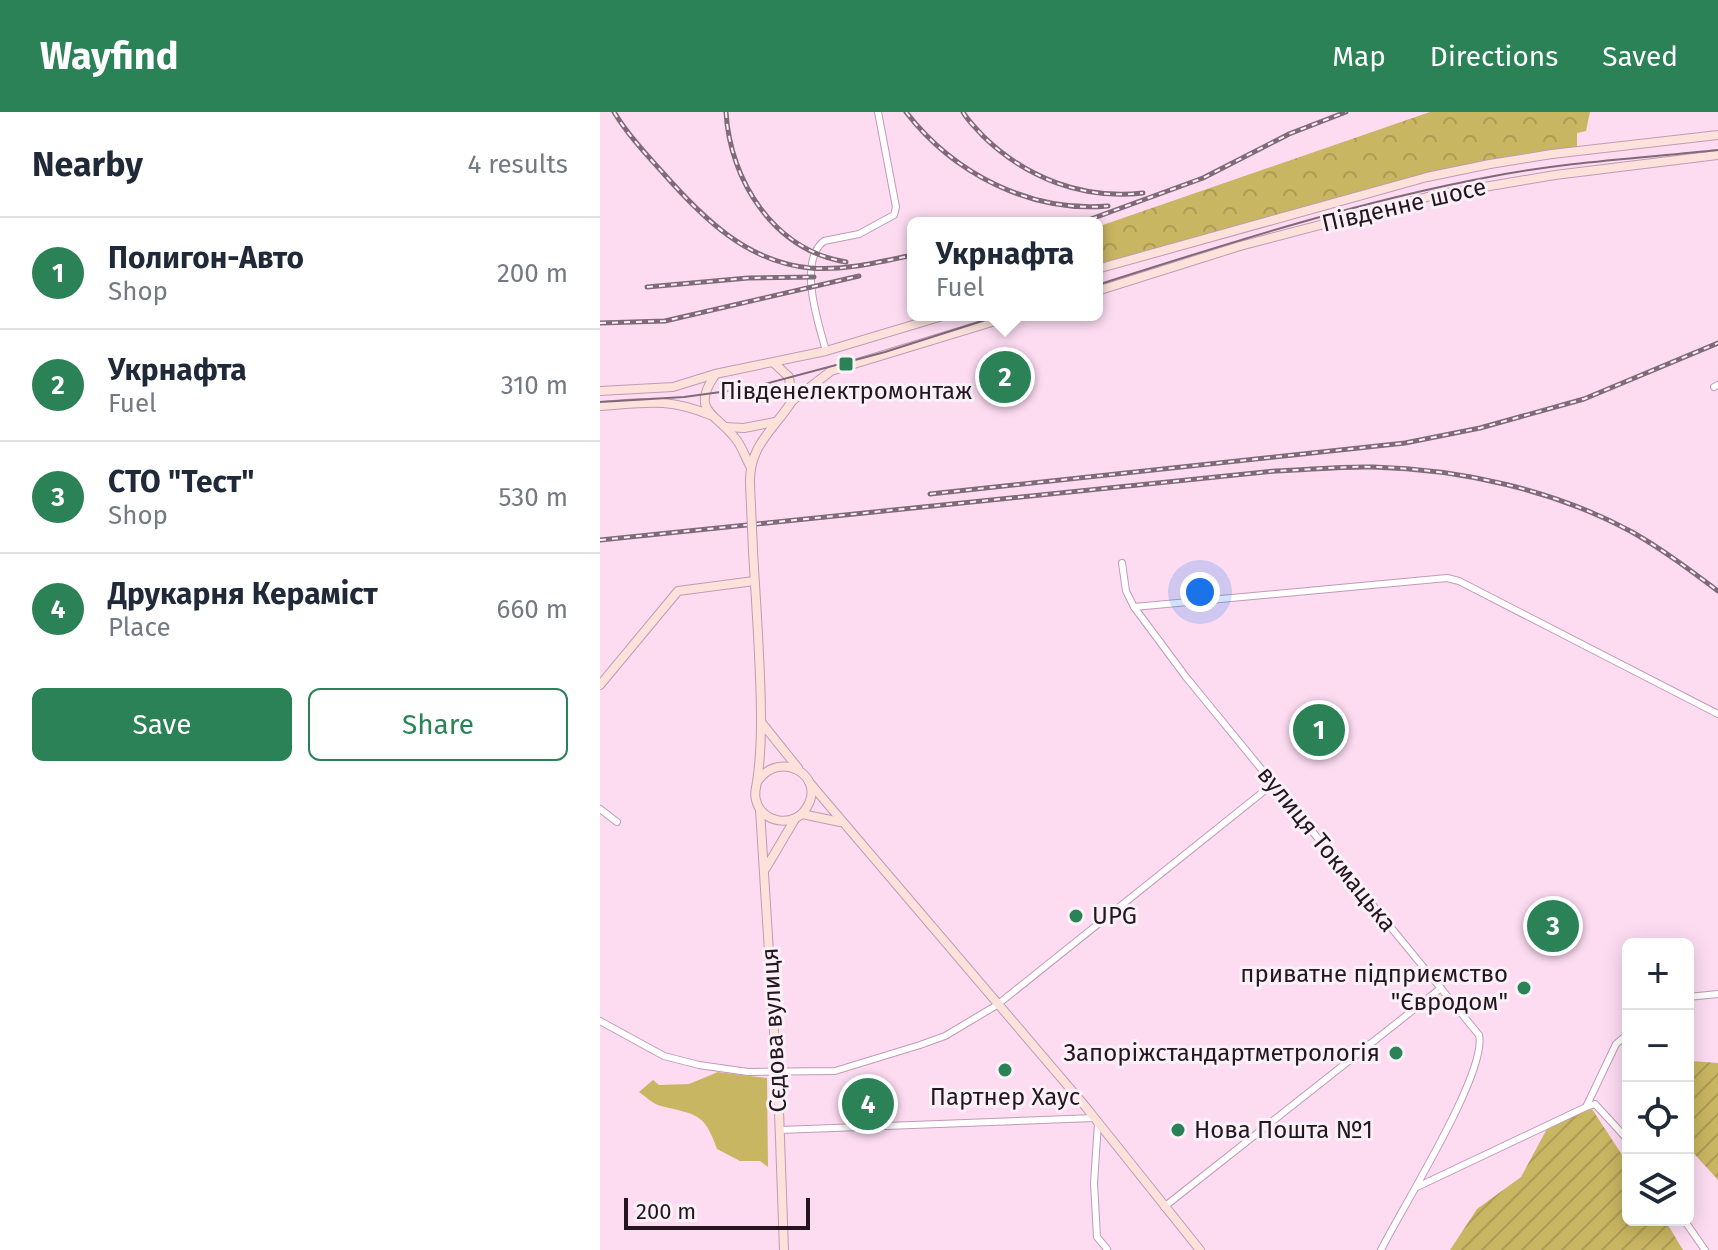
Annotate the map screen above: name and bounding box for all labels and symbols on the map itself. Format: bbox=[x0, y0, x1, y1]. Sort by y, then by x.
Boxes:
street label: Південне шосе bbox=[1319, 172, 1489, 238]
pin: 2 bbox=[979, 347, 1031, 407]
marker: Південелектромонтаж bbox=[837, 355, 855, 373]
place label: Південелектромонтаж bbox=[720, 377, 972, 405]
your location bbox=[1180, 572, 1220, 612]
pin: 1 bbox=[1293, 700, 1345, 760]
street label: вулиця Токмацька bbox=[1252, 761, 1402, 937]
pin: 3 bbox=[1527, 896, 1579, 956]
place label: UPG bbox=[1092, 902, 1137, 930]
marker: UPG bbox=[1067, 907, 1085, 925]
street label: Сєдова вулиця bbox=[756, 947, 792, 1113]
place label: приватне підприємство "Євродом" bbox=[1240, 960, 1508, 1016]
marker: приватне підприємство "Євродом" bbox=[1515, 979, 1533, 997]
place label: Запоріжстандартметрологія bbox=[1064, 1039, 1380, 1067]
marker: Запоріжстандартметрологія bbox=[1387, 1044, 1405, 1062]
marker: Партнер Хаус bbox=[996, 1061, 1014, 1079]
pin: 4 bbox=[842, 1074, 894, 1134]
place label: Партнер Хаус bbox=[930, 1083, 1080, 1111]
place label: Нова Пошта №1 bbox=[1194, 1116, 1373, 1144]
marker: Нова Пошта №1 bbox=[1169, 1121, 1187, 1139]
scale bar bbox=[624, 1194, 810, 1230]

